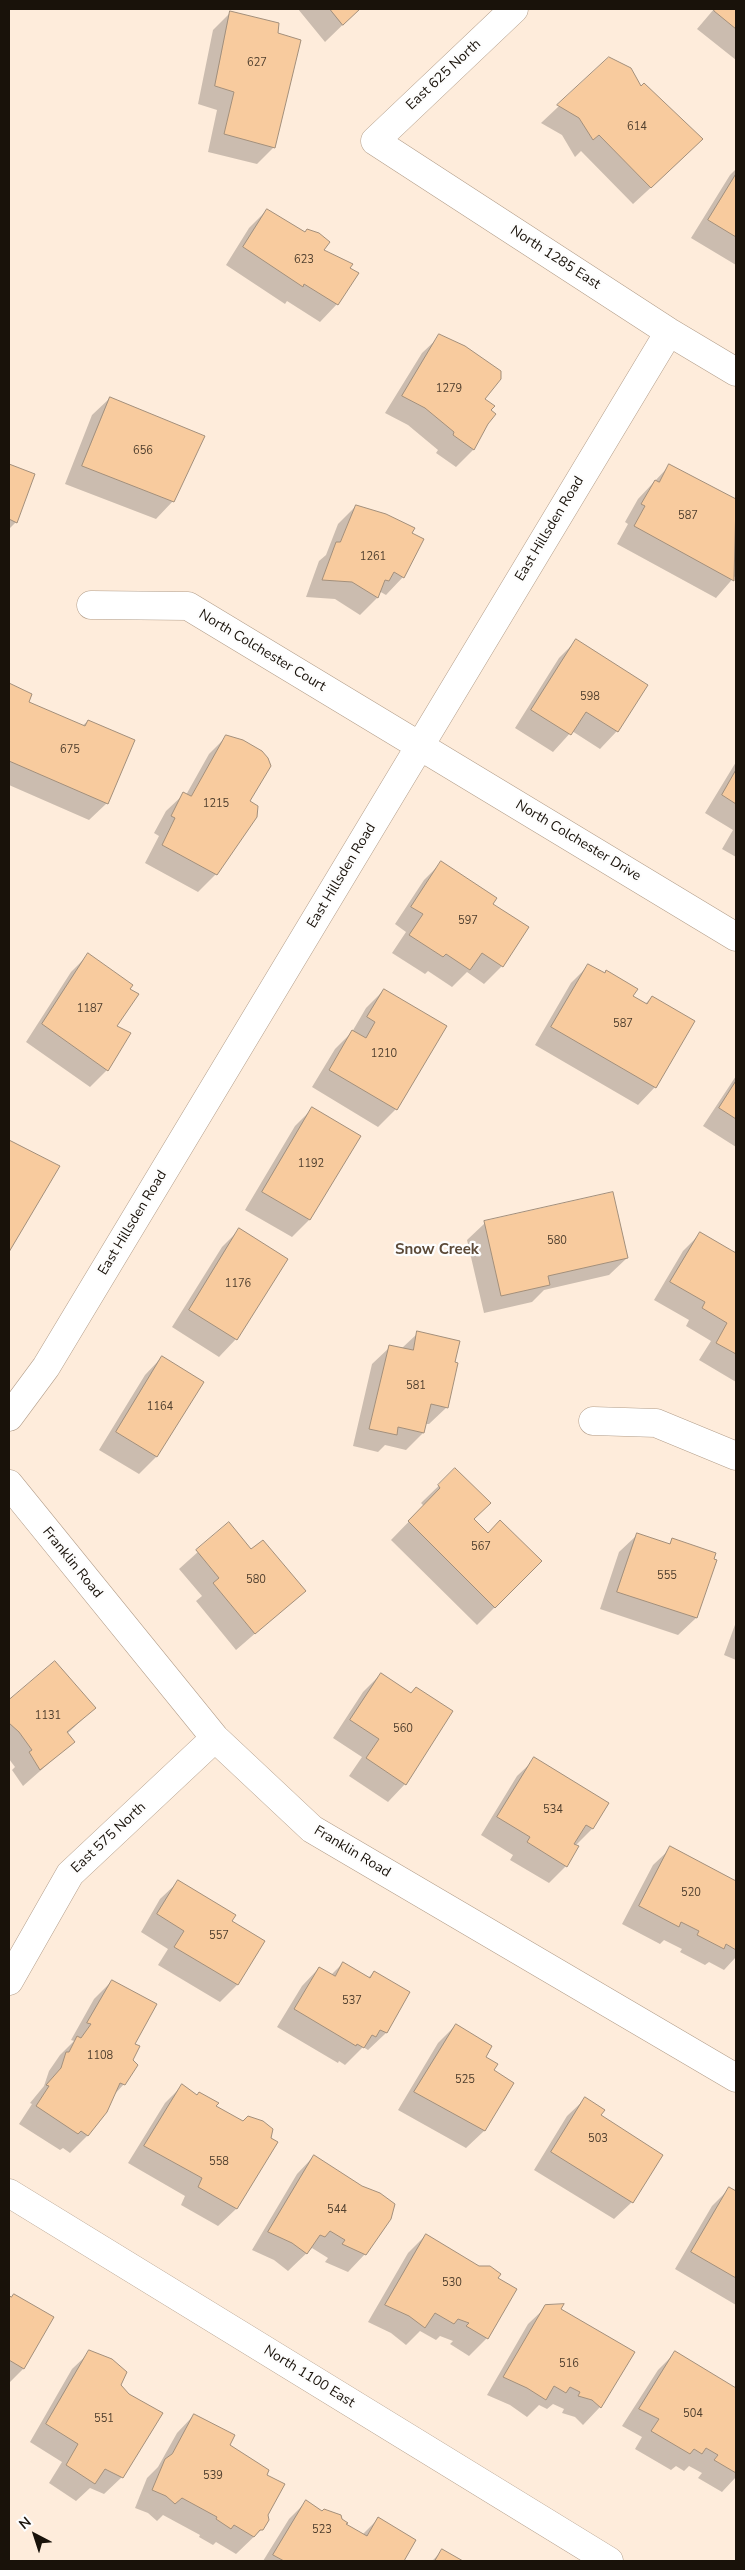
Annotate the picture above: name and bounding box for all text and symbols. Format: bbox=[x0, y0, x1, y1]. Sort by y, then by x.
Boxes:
street label: East 625 North bbox=[403, 36, 485, 114]
house number: 627 bbox=[247, 56, 267, 70]
house number: 614 bbox=[627, 120, 647, 134]
street label: North 1285 East bbox=[507, 223, 603, 293]
house number: 623 bbox=[294, 253, 314, 267]
house number: 1279 bbox=[436, 382, 462, 396]
house number: 656 bbox=[133, 444, 153, 458]
street label: East Hillsden Road bbox=[512, 474, 588, 584]
house number: 587 bbox=[678, 509, 698, 523]
house number: 1261 bbox=[360, 550, 386, 564]
street label: North Colchester Court bbox=[196, 606, 328, 696]
house number: 598 bbox=[580, 690, 600, 704]
house number: 675 bbox=[60, 743, 80, 757]
house number: 1215 bbox=[203, 797, 229, 811]
street label: North Colchester Drive bbox=[512, 797, 644, 885]
street label: East Hillsden Road bbox=[304, 821, 380, 931]
house number: 597 bbox=[458, 914, 478, 928]
house number: 1187 bbox=[77, 1002, 103, 1016]
house number: 587 bbox=[613, 1017, 633, 1031]
house number: 1210 bbox=[371, 1047, 397, 1061]
house number: 1192 bbox=[298, 1157, 324, 1171]
street label: East Hillsden Road bbox=[95, 1168, 171, 1278]
house number: 580 bbox=[547, 1234, 567, 1248]
district label: Snow Creek bbox=[395, 1241, 479, 1259]
house number: 1176 bbox=[225, 1277, 251, 1291]
house number: 581 bbox=[406, 1379, 426, 1393]
house number: 1164 bbox=[147, 1400, 173, 1414]
street label: Franklin Road bbox=[38, 1524, 106, 1602]
house number: 567 bbox=[471, 1540, 491, 1554]
house number: 555 bbox=[657, 1569, 677, 1583]
house number: 580 bbox=[246, 1573, 266, 1587]
house number: 1131 bbox=[35, 1709, 61, 1723]
house number: 560 bbox=[393, 1722, 413, 1736]
street label: East 575 North bbox=[68, 1799, 150, 1877]
house number: 534 bbox=[543, 1803, 563, 1817]
street label: Franklin Road bbox=[311, 1823, 393, 1881]
house number: 520 bbox=[681, 1886, 701, 1900]
house number: 557 bbox=[209, 1929, 229, 1943]
house number: 537 bbox=[342, 1994, 362, 2008]
house number: 1108 bbox=[87, 2049, 113, 2063]
house number: 525 bbox=[455, 2073, 475, 2087]
house number: 503 bbox=[588, 2132, 608, 2146]
house number: 558 bbox=[209, 2155, 229, 2169]
house number: 544 bbox=[327, 2203, 347, 2217]
house number: 530 bbox=[442, 2276, 462, 2290]
street label: North 1100 East bbox=[260, 2342, 358, 2412]
house number: 516 bbox=[559, 2357, 579, 2371]
house number: 504 bbox=[683, 2407, 703, 2421]
house number: 551 bbox=[94, 2412, 114, 2426]
house number: 539 bbox=[203, 2469, 223, 2483]
north arrow bbox=[10, 2510, 60, 2560]
text: N bbox=[15, 2512, 35, 2534]
house number: 523 bbox=[312, 2523, 332, 2537]

